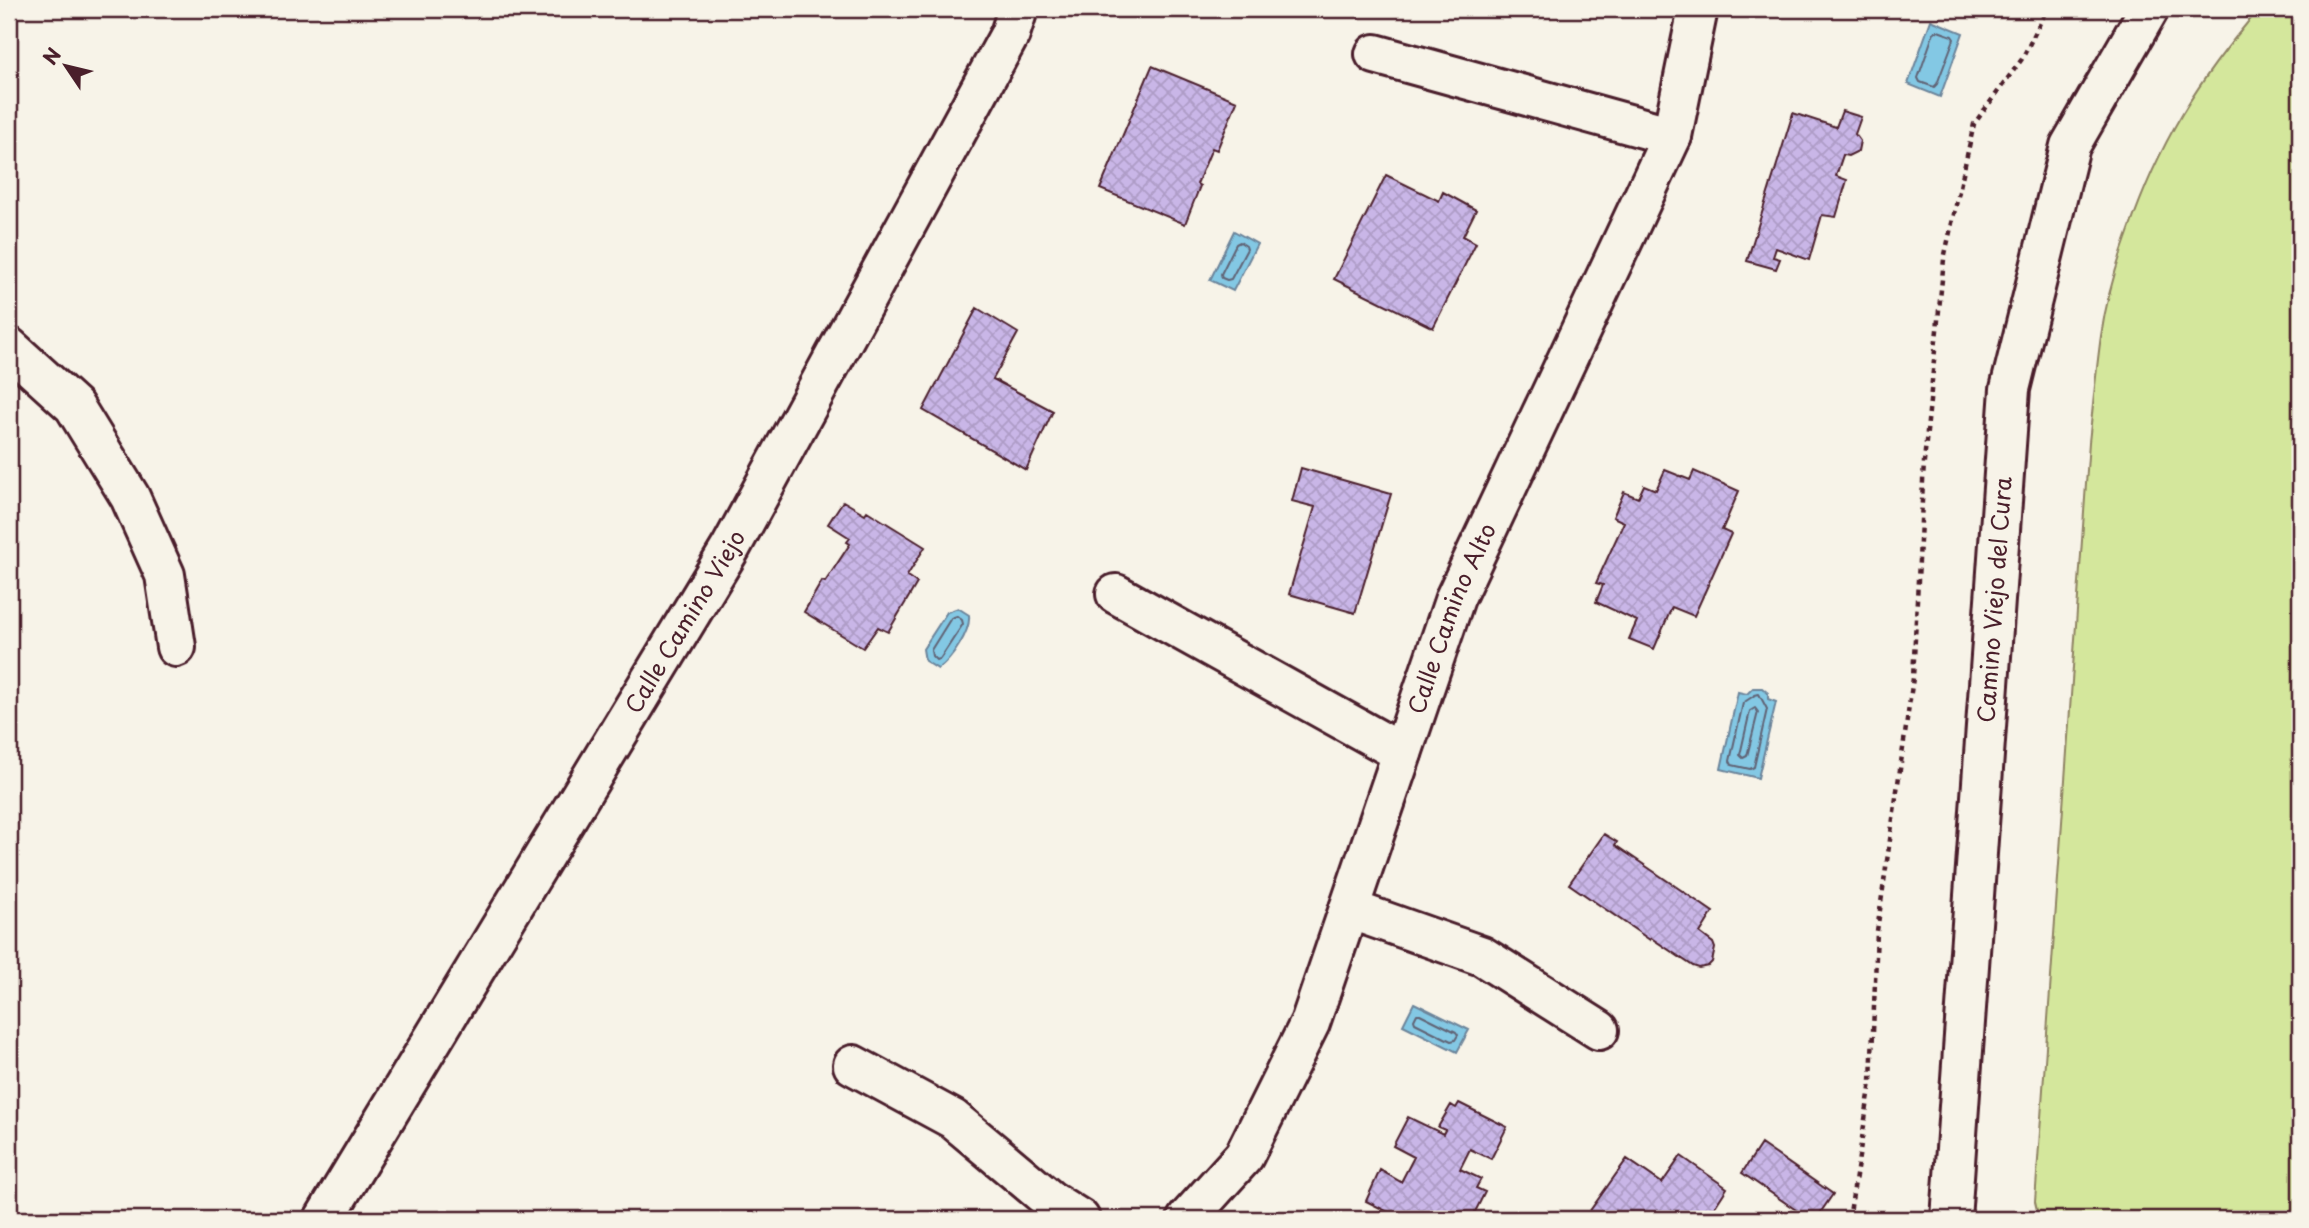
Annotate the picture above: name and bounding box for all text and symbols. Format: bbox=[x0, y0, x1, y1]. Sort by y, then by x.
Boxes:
north arrow bbox=[32, 32, 102, 102]
text: N bbox=[35, 41, 67, 70]
street label: Camino Viejo del Cura bbox=[1967, 475, 2020, 724]
street label: Calle Camino Alto bbox=[1398, 517, 1504, 718]
street label: Calle Camino Viejo bbox=[615, 523, 753, 720]

